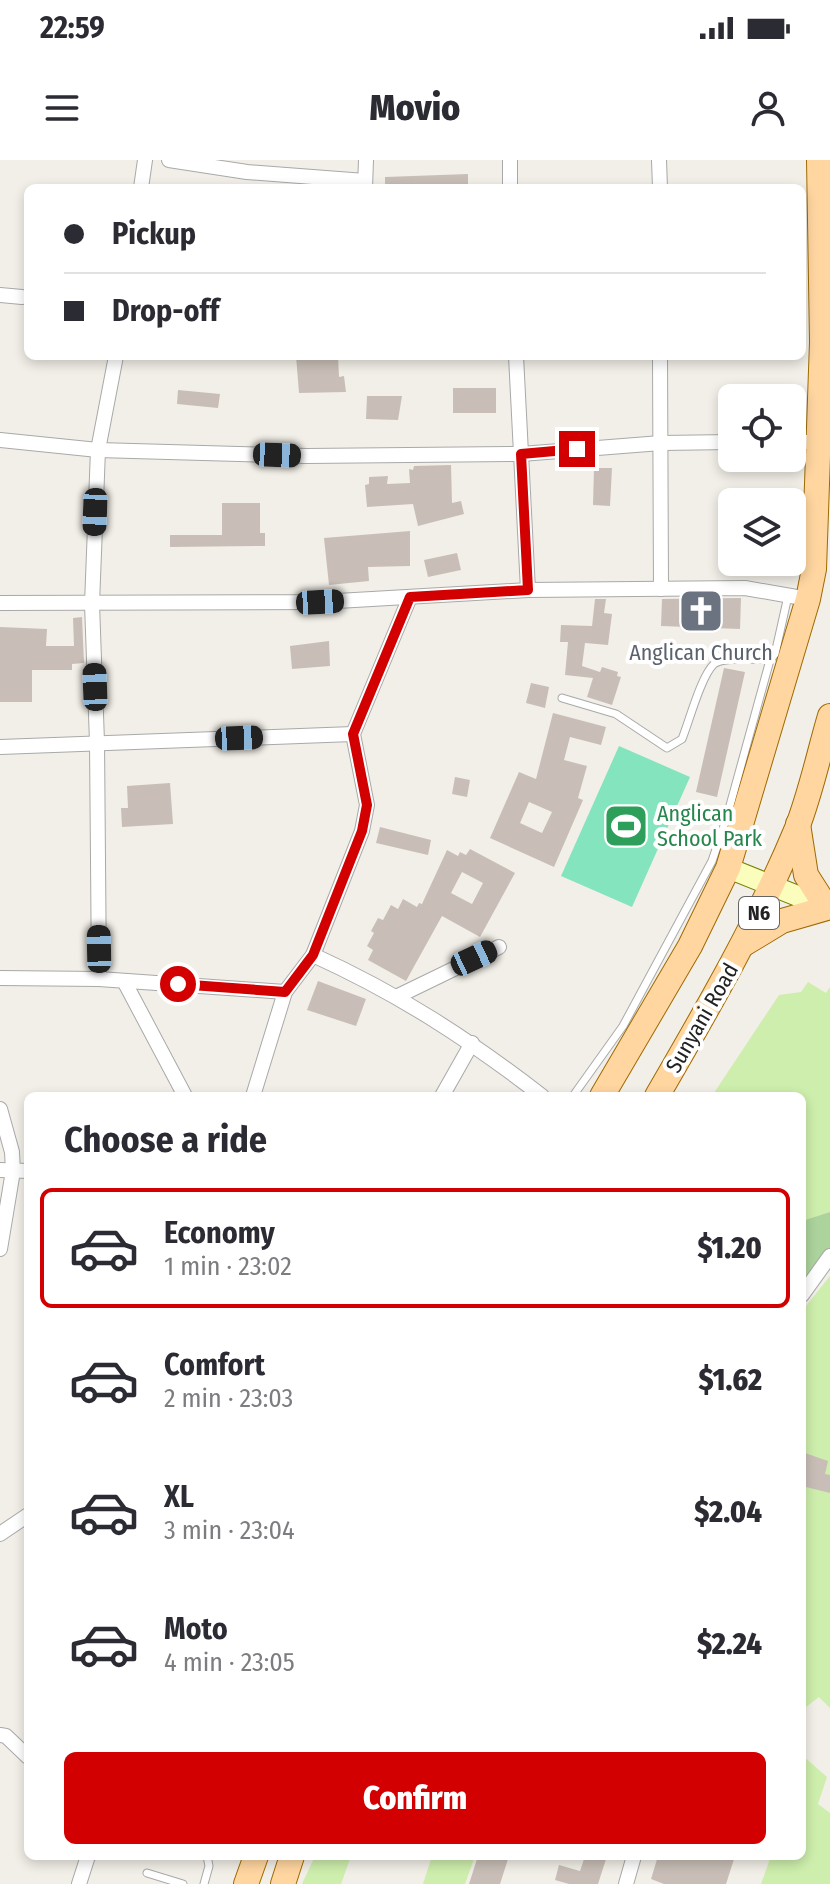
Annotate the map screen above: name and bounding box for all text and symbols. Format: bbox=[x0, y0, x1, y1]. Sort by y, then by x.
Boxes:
text: 22:59 bbox=[40, 10, 105, 46]
icon: menu bbox=[40, 86, 84, 130]
text: Movio bbox=[370, 86, 460, 130]
icon: person bbox=[746, 86, 790, 130]
text: Pickup bbox=[112, 216, 196, 252]
text: Drop-off bbox=[112, 293, 219, 329]
map controls bbox=[718, 384, 806, 576]
button: locate bbox=[718, 384, 806, 472]
route end bbox=[559, 431, 595, 467]
car bbox=[253, 442, 301, 468]
car bbox=[82, 488, 108, 536]
button: layers bbox=[718, 488, 806, 576]
church icon: Anglican Church bbox=[677, 587, 725, 635]
car bbox=[295, 589, 345, 615]
place label: Anglican Church bbox=[629, 639, 773, 666]
car bbox=[82, 663, 108, 711]
car bbox=[215, 725, 263, 751]
place label: Anglican School Park bbox=[657, 800, 763, 852]
sports icon: Anglican School Park bbox=[602, 802, 650, 850]
road number: N6 bbox=[739, 897, 779, 929]
car bbox=[87, 925, 111, 973]
car bbox=[447, 937, 501, 979]
street label: Sunyani Road bbox=[660, 958, 744, 1078]
route start bbox=[160, 966, 196, 1002]
text: Choose a ride bbox=[64, 1118, 267, 1162]
icon: car bbox=[68, 1212, 140, 1284]
text: Economy bbox=[164, 1215, 275, 1251]
text: $1.20 bbox=[697, 1230, 762, 1266]
text: 1 min · 23:02 bbox=[164, 1251, 292, 1282]
icon: car bbox=[68, 1344, 140, 1416]
text: Comfort bbox=[164, 1347, 265, 1383]
text: $1.62 bbox=[699, 1362, 762, 1398]
text: 2 min · 23:03 bbox=[164, 1383, 293, 1414]
icon: car bbox=[68, 1476, 140, 1548]
text: XL bbox=[164, 1479, 194, 1515]
text: $2.04 bbox=[694, 1494, 762, 1530]
text: 3 min · 23:04 bbox=[164, 1515, 295, 1546]
icon: car bbox=[68, 1608, 140, 1680]
text: Moto bbox=[164, 1611, 228, 1647]
text: $2.24 bbox=[697, 1626, 762, 1662]
text: 4 min · 23:05 bbox=[164, 1647, 295, 1678]
button: Confirm bbox=[64, 1752, 766, 1844]

